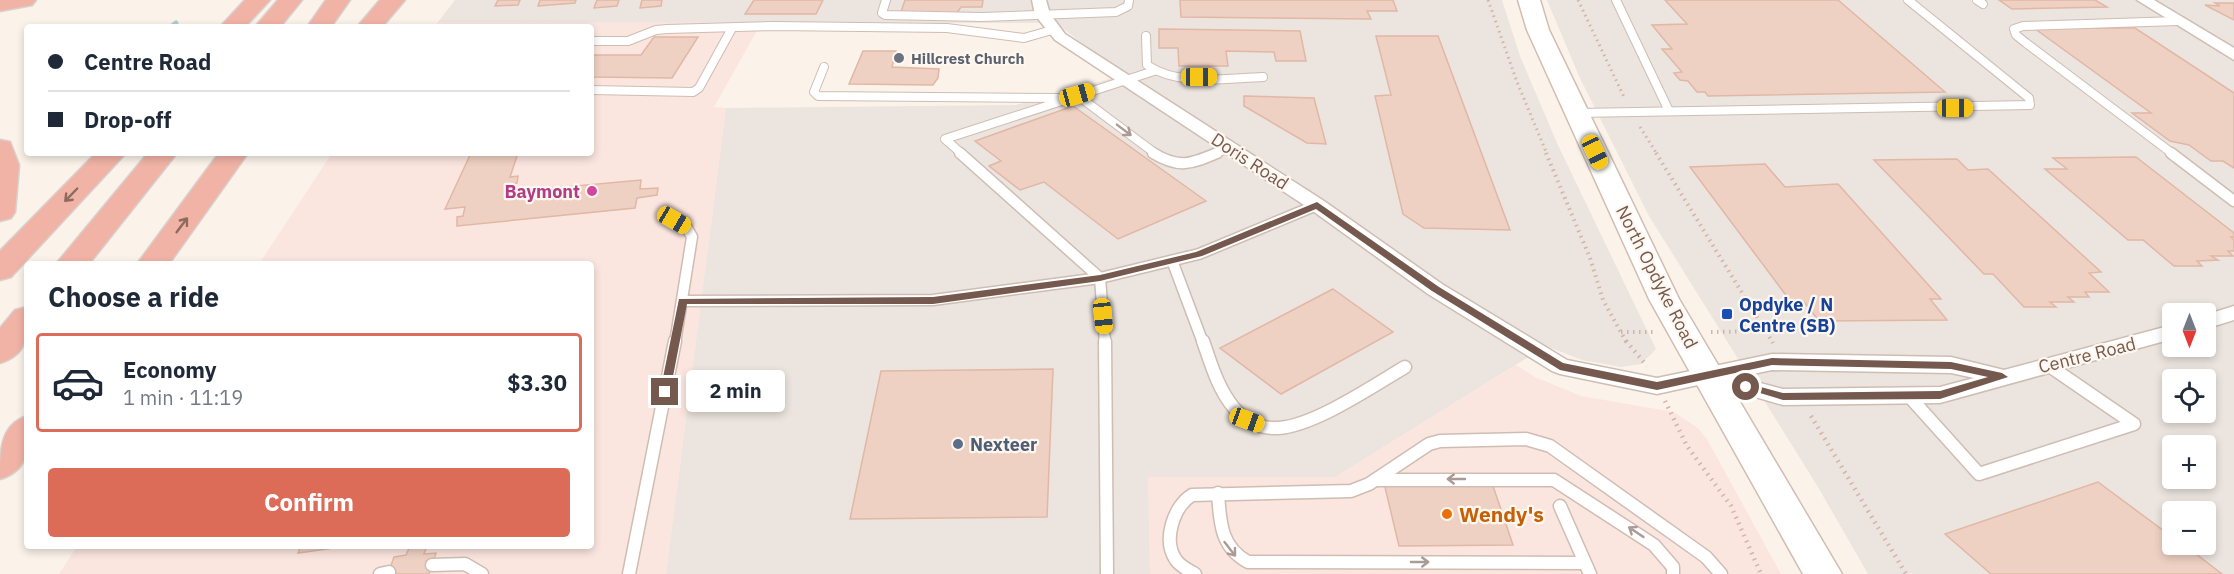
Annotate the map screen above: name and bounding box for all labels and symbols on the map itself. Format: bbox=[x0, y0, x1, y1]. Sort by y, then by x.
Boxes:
place label: Hillcrest Church bbox=[911, 49, 1024, 68]
marker: Hillcrest Church bbox=[892, 51, 906, 65]
car bbox=[1181, 68, 1217, 86]
car bbox=[1057, 81, 1097, 109]
car bbox=[1937, 99, 1973, 117]
one-way arrow bbox=[1115, 124, 1131, 136]
street label: Doris Road bbox=[1207, 127, 1293, 195]
car bbox=[1579, 132, 1611, 172]
place label: Baymont bbox=[504, 180, 580, 203]
marker: Baymont bbox=[585, 184, 599, 198]
one-way arrow bbox=[64, 188, 79, 203]
street label: North Opdyke Road bbox=[1611, 202, 1703, 352]
car bbox=[654, 203, 694, 237]
one-way arrow bbox=[176, 218, 189, 234]
place label: Opdyke / N Centre (SB) bbox=[1739, 293, 1835, 337]
car bbox=[1092, 297, 1114, 335]
north arrow bbox=[2162, 303, 2216, 357]
marker: Opdyke / N Centre (SB) bbox=[1720, 307, 1734, 321]
street label: Centre Road bbox=[2036, 332, 2138, 378]
callout: 2 min bbox=[686, 371, 785, 413]
route start bbox=[1732, 373, 1759, 400]
route end bbox=[651, 378, 678, 405]
car bbox=[1227, 405, 1267, 435]
place label: Nexteer bbox=[970, 433, 1037, 456]
marker: Nexteer bbox=[951, 437, 965, 451]
one-way arrow bbox=[1447, 473, 1467, 485]
place label: Wendy's bbox=[1459, 500, 1544, 528]
marker: Wendy's bbox=[1440, 507, 1454, 521]
one-way arrow bbox=[1628, 526, 1644, 538]
one-way arrow bbox=[1223, 541, 1236, 557]
one-way arrow bbox=[1409, 556, 1429, 568]

